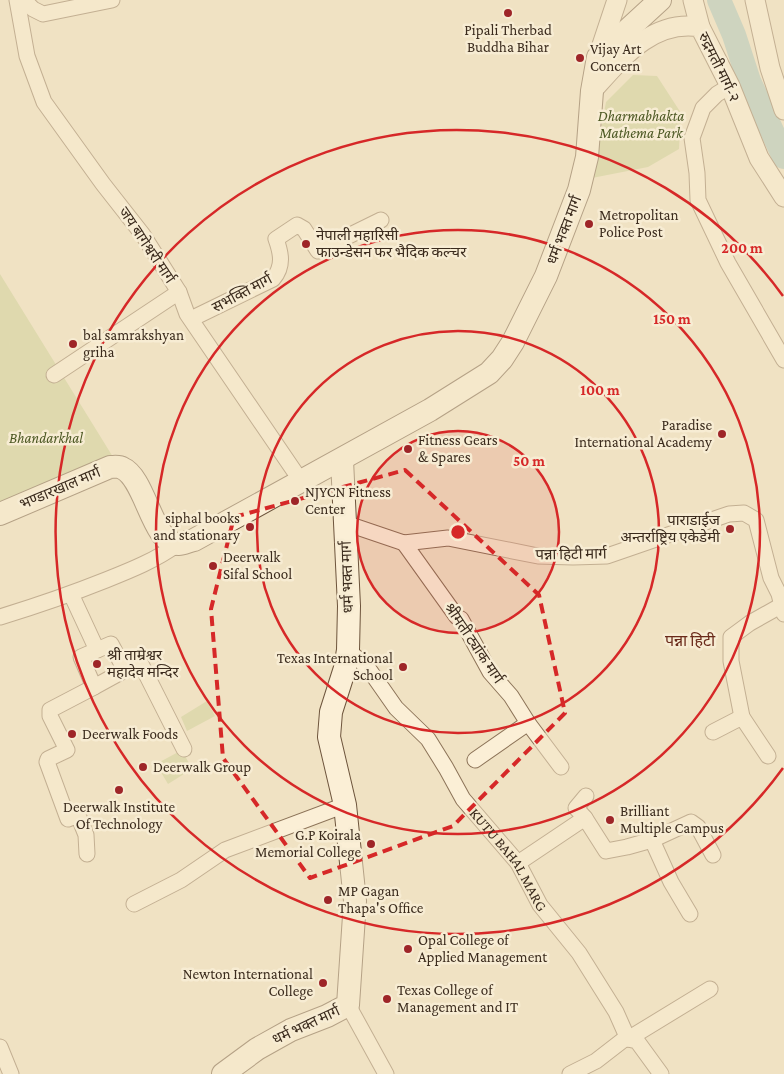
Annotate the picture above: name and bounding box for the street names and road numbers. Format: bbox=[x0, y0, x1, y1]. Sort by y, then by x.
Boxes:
street label: रुद्रमती मार्ग-२ bbox=[695, 29, 744, 105]
street label: धर्म भक्त मार्ग bbox=[543, 192, 585, 267]
street label: जय बागेश्वरी मार्ग bbox=[116, 203, 180, 287]
street label: सभक्ति मार्ग bbox=[209, 269, 275, 315]
street label: भण्डारखाल मार्ग bbox=[17, 462, 104, 512]
street label: धर्म भक्त मार्ग bbox=[337, 540, 356, 613]
street label: पन्ना हिटी मार्ग bbox=[535, 544, 608, 563]
street label: श्रीमती ट्यांक मार्ग bbox=[441, 599, 508, 687]
street label: KUTU BAHAL MARG bbox=[467, 805, 550, 915]
street label: धर्म भक्त मार्ग bbox=[269, 1001, 343, 1048]

